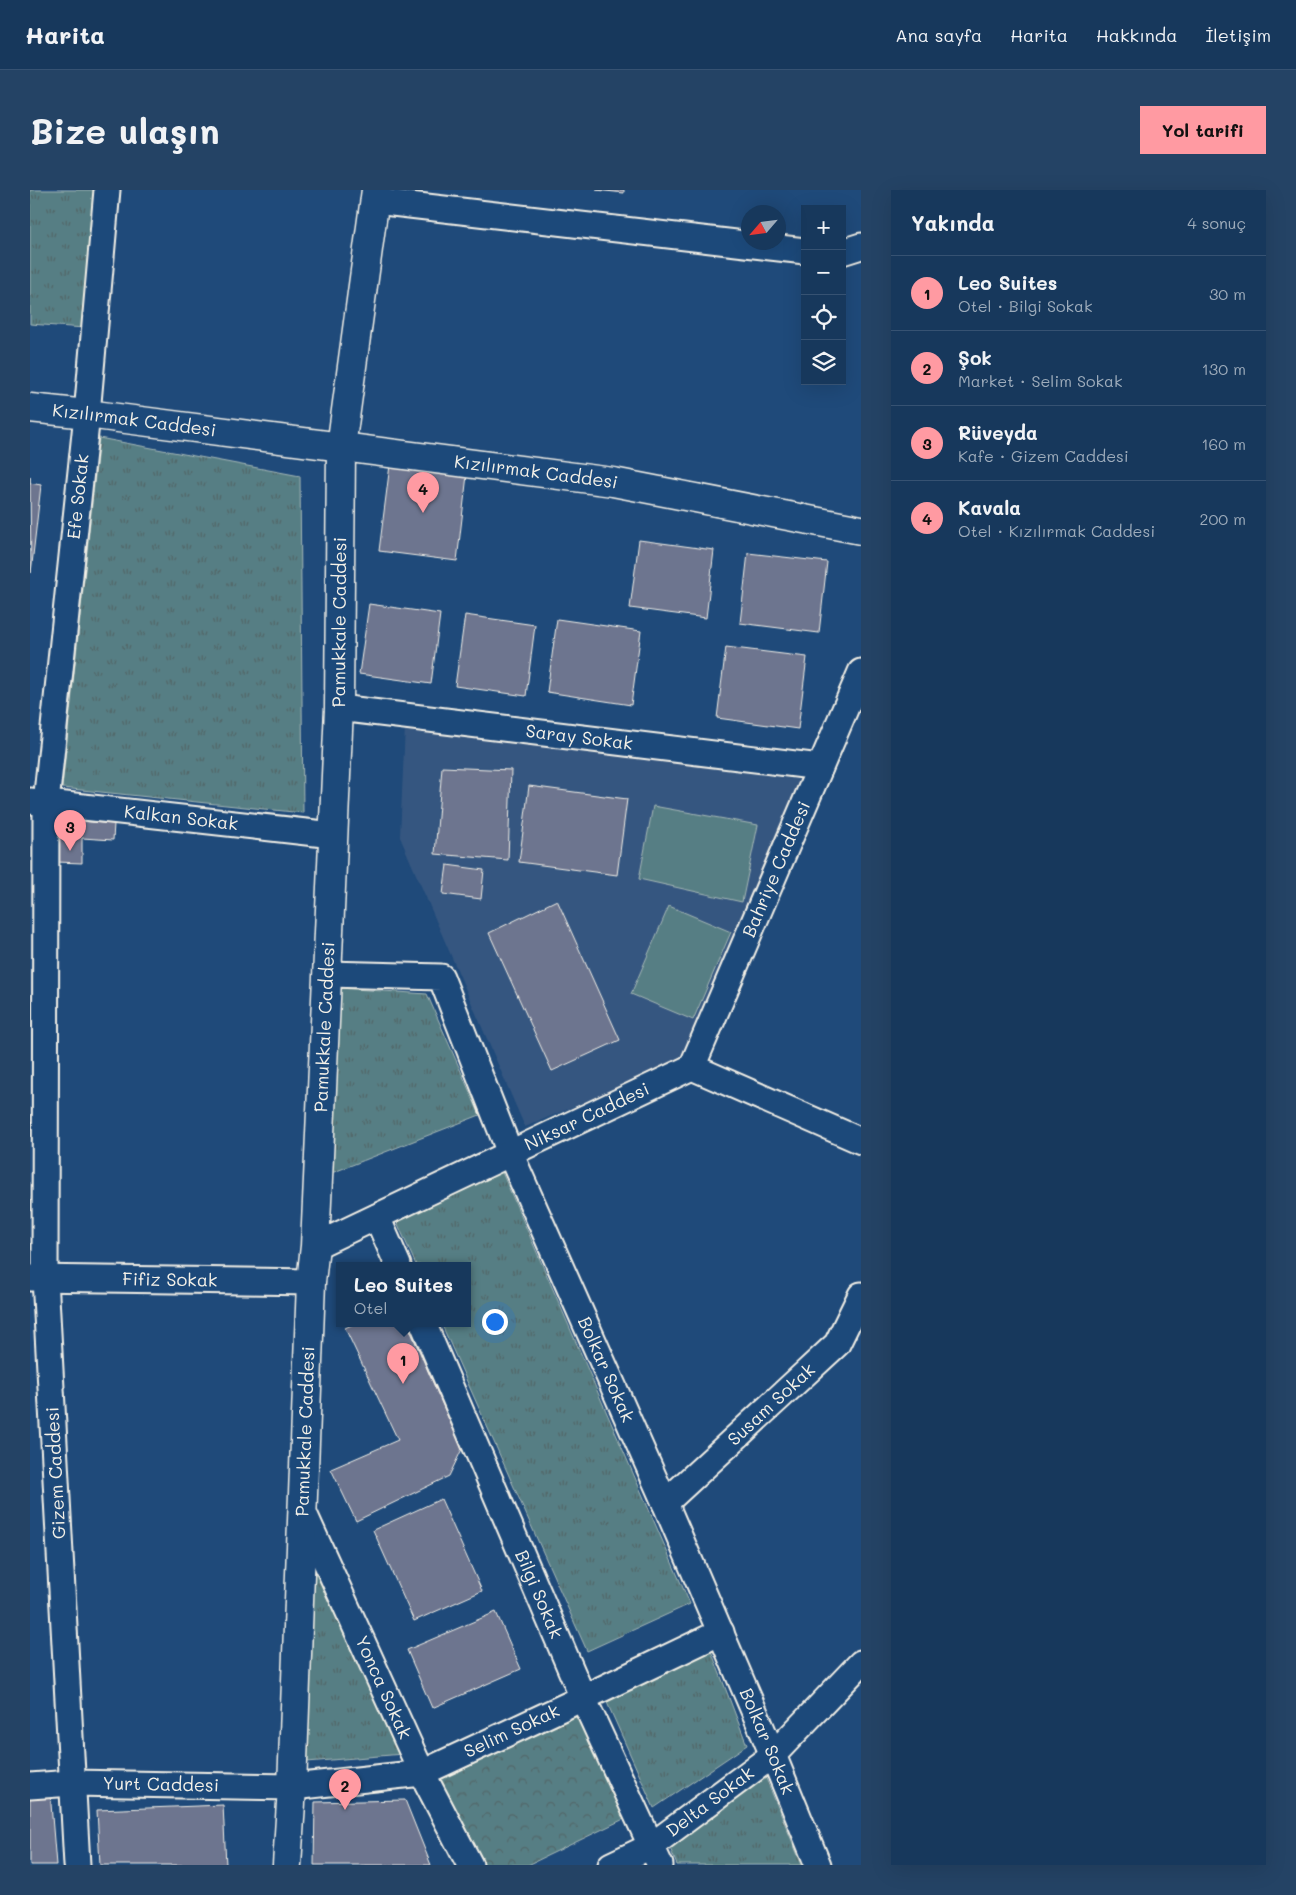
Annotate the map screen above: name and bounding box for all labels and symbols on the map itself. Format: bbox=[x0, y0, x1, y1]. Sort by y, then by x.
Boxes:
north arrow bbox=[741, 205, 786, 250]
street label: Kızılırmak Caddesi bbox=[51, 397, 218, 442]
street label: Kızılırmak Caddesi bbox=[453, 449, 620, 494]
street label: Efe Sokak bbox=[61, 453, 94, 540]
pin: 4 bbox=[407, 472, 439, 513]
street label: Pamukkale Caddesi bbox=[326, 537, 351, 708]
street label: Saray Sokak bbox=[524, 718, 634, 755]
street label: Bahriye Caddesi bbox=[736, 797, 815, 941]
street label: Kalkan Sokak bbox=[123, 799, 239, 835]
pin: 3 bbox=[54, 810, 86, 851]
street label: Pamukkale Caddesi bbox=[308, 941, 340, 1113]
street label: Niksar Caddesi bbox=[520, 1076, 653, 1156]
street label: Fifiz Sokak bbox=[122, 1266, 218, 1292]
your location bbox=[482, 1309, 508, 1335]
street label: Bolkar Sokak bbox=[573, 1313, 641, 1426]
pin: 1 bbox=[387, 1343, 419, 1384]
street label: Pamukkale Caddesi bbox=[289, 1346, 320, 1517]
street label: Susam Sokak bbox=[722, 1357, 820, 1450]
street label: Gizem Caddesi bbox=[40, 1406, 70, 1540]
street label: Bilgi Sokak bbox=[510, 1546, 569, 1642]
street label: Yonca Sokak bbox=[350, 1631, 418, 1743]
street label: Bolkar Sokak bbox=[735, 1684, 801, 1798]
street label: Selim Sokak bbox=[460, 1698, 563, 1763]
street label: Delta Sokak bbox=[661, 1760, 758, 1842]
pin: 2 bbox=[329, 1769, 361, 1810]
street label: Yurt Caddesi bbox=[102, 1771, 219, 1797]

